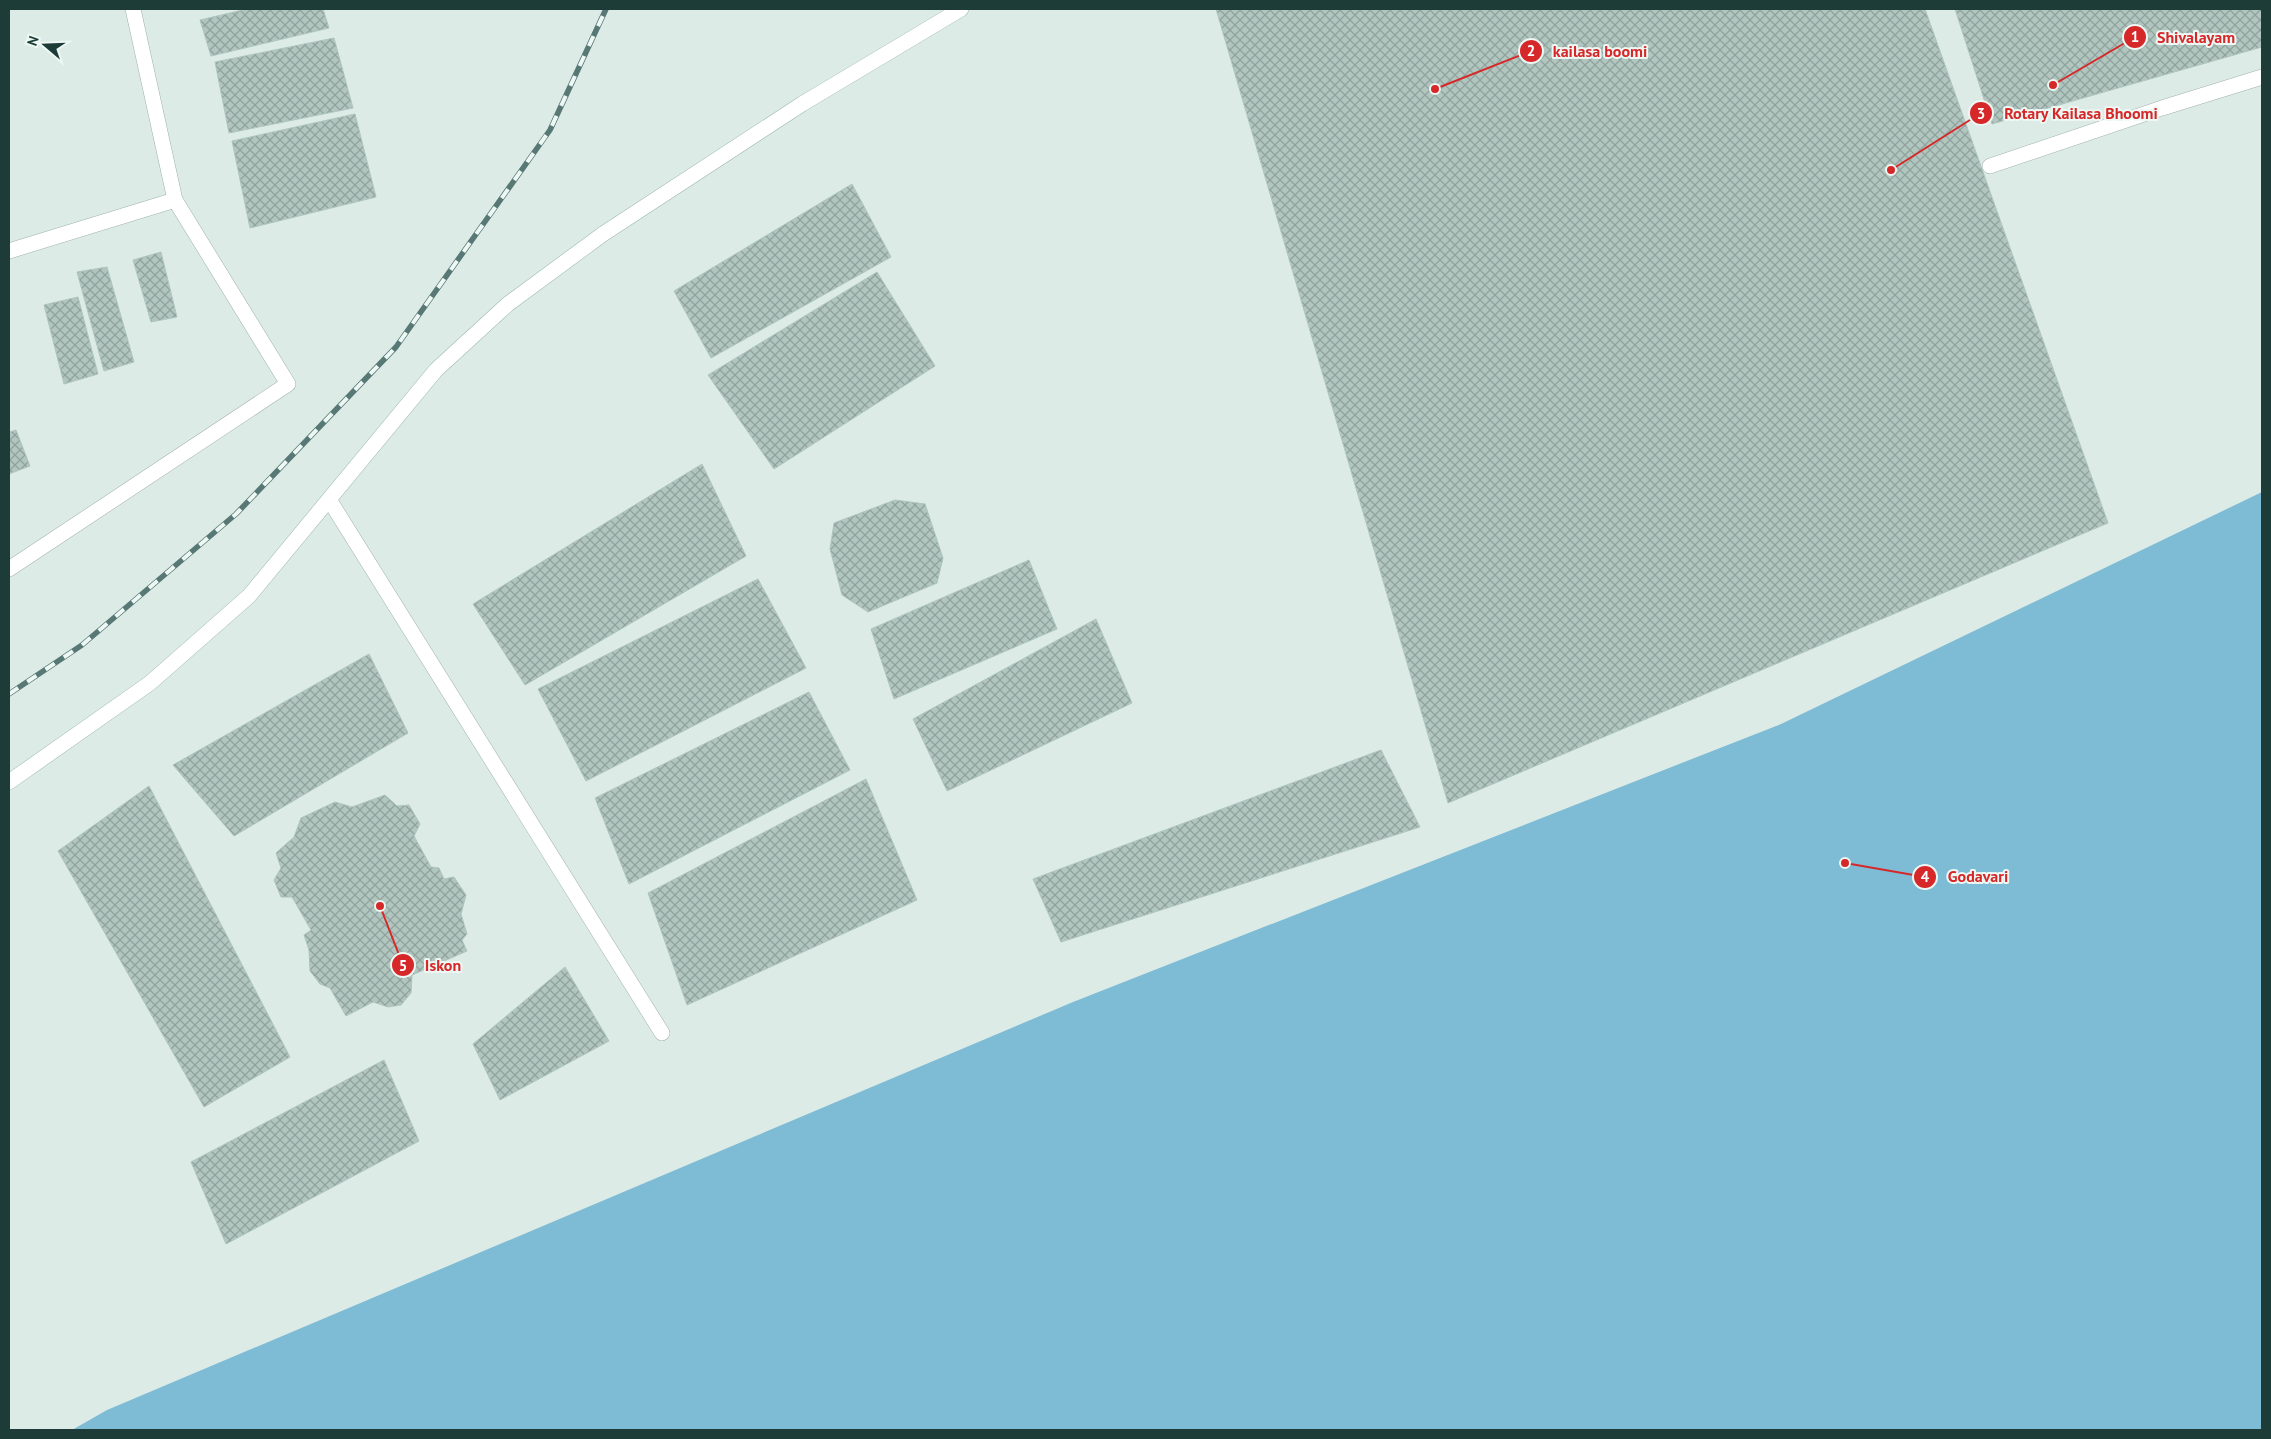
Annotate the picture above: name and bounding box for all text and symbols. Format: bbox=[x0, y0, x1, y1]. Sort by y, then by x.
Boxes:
north arrow bbox=[20, 20, 70, 70]
callout: Shivalayam bbox=[2122, 22, 2245, 53]
text: 1 bbox=[2131, 27, 2139, 46]
text: Shivalayam bbox=[2157, 27, 2235, 47]
text: N bbox=[23, 33, 43, 48]
callout: kailasa boomi bbox=[1518, 36, 1658, 67]
text: 2 bbox=[1527, 41, 1535, 60]
text: kailasa boomi bbox=[1553, 41, 1647, 61]
callout: Rotary Kailasa Bhoomi bbox=[1969, 98, 2168, 129]
text: Rotary Kailasa Bhoomi bbox=[2004, 103, 2158, 123]
text: 3 bbox=[1977, 104, 1985, 123]
callout: Godavari bbox=[1913, 861, 2018, 892]
text: Godavari bbox=[1948, 866, 2008, 886]
text: 4 bbox=[1921, 867, 1930, 886]
callout: Iskon bbox=[390, 950, 472, 981]
text: Iskon bbox=[425, 955, 461, 975]
text: 5 bbox=[399, 956, 407, 975]

